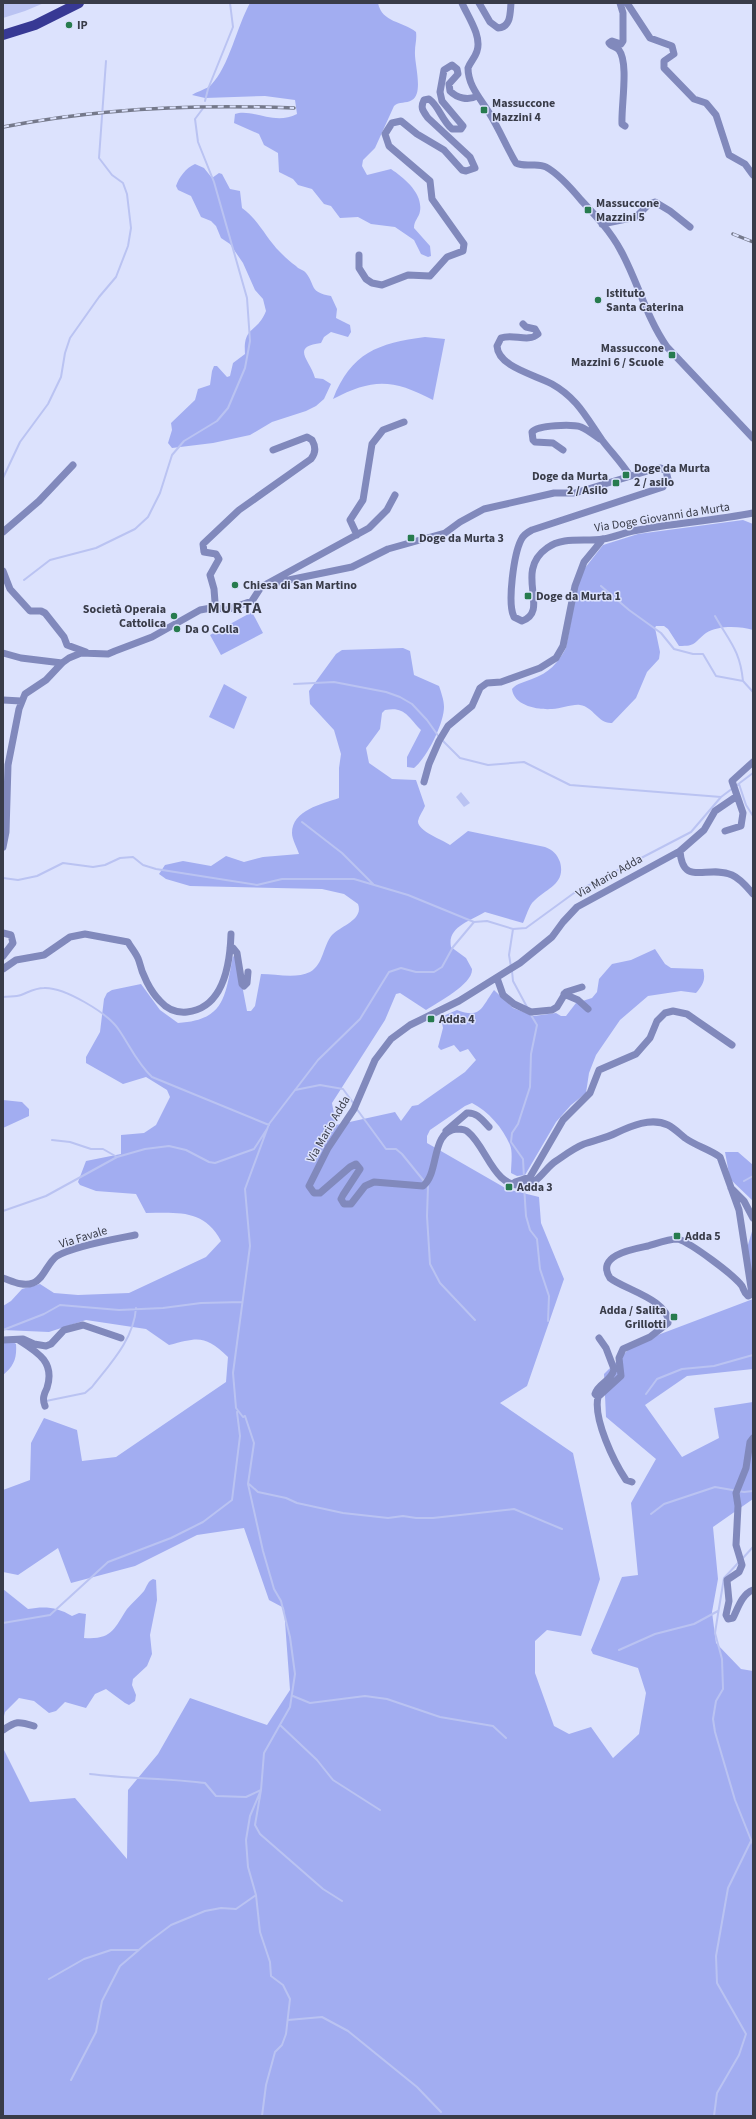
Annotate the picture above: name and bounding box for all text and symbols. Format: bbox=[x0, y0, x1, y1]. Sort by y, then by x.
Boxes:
place label: IP bbox=[77, 17, 88, 34]
marker: IP bbox=[64, 20, 74, 30]
place label: Massuccone Mazzini 4 bbox=[492, 95, 555, 126]
marker: Massuccone Mazzini 4 bbox=[479, 105, 489, 115]
place label: Massuccone Mazzini 5 bbox=[596, 195, 659, 226]
marker: Massuccone Mazzini 5 bbox=[583, 205, 593, 215]
place label: Istituto Santa Caterina bbox=[606, 285, 684, 316]
marker: Istituto Santa Caterina bbox=[593, 295, 603, 305]
place label: Massuccone Mazzini 6 / Scuole bbox=[571, 340, 664, 371]
marker: Massuccone Mazzini 6 / Scuole bbox=[667, 350, 677, 360]
place label: Doge da Murta 2 / asilo bbox=[634, 460, 710, 491]
place label: Doge da Murta 2 / Asilo bbox=[532, 468, 608, 499]
marker: Doge da Murta 2 / asilo bbox=[621, 470, 631, 480]
marker: Doge da Murta 2 / Asilo bbox=[611, 478, 621, 488]
street label: Via Doge Giovanni da Murta bbox=[593, 498, 731, 537]
place label: Doge da Murta 3 bbox=[419, 530, 504, 547]
marker: Doge da Murta 3 bbox=[406, 533, 416, 543]
place label: Chiesa di San Martino bbox=[243, 577, 357, 594]
marker: Chiesa di San Martino bbox=[230, 580, 240, 590]
place label: Doge da Murta 1 bbox=[536, 588, 621, 605]
marker: Doge da Murta 1 bbox=[523, 591, 533, 601]
district label: MURTA bbox=[208, 597, 262, 619]
place label: Società Operaia Cattolica bbox=[83, 601, 166, 632]
marker: Società Operaia Cattolica bbox=[169, 611, 179, 621]
place label: Da O Colla bbox=[185, 621, 239, 638]
marker: Da O Colla bbox=[172, 624, 182, 634]
street label: Via Mario Adda bbox=[573, 851, 646, 902]
place label: Adda 4 bbox=[438, 1011, 475, 1028]
marker: Adda 4 bbox=[426, 1014, 436, 1024]
street label: Via Mario Adda bbox=[303, 1093, 354, 1166]
place label: Adda 3 bbox=[516, 1179, 553, 1196]
marker: Adda 3 bbox=[504, 1182, 514, 1192]
street label: Via Favale bbox=[57, 1222, 109, 1253]
place label: Adda 5 bbox=[684, 1228, 721, 1245]
marker: Adda 5 bbox=[672, 1231, 682, 1241]
place label: Adda / Salita Grillotti bbox=[599, 1302, 666, 1333]
marker: Adda / Salita Grillotti bbox=[669, 1312, 679, 1322]

